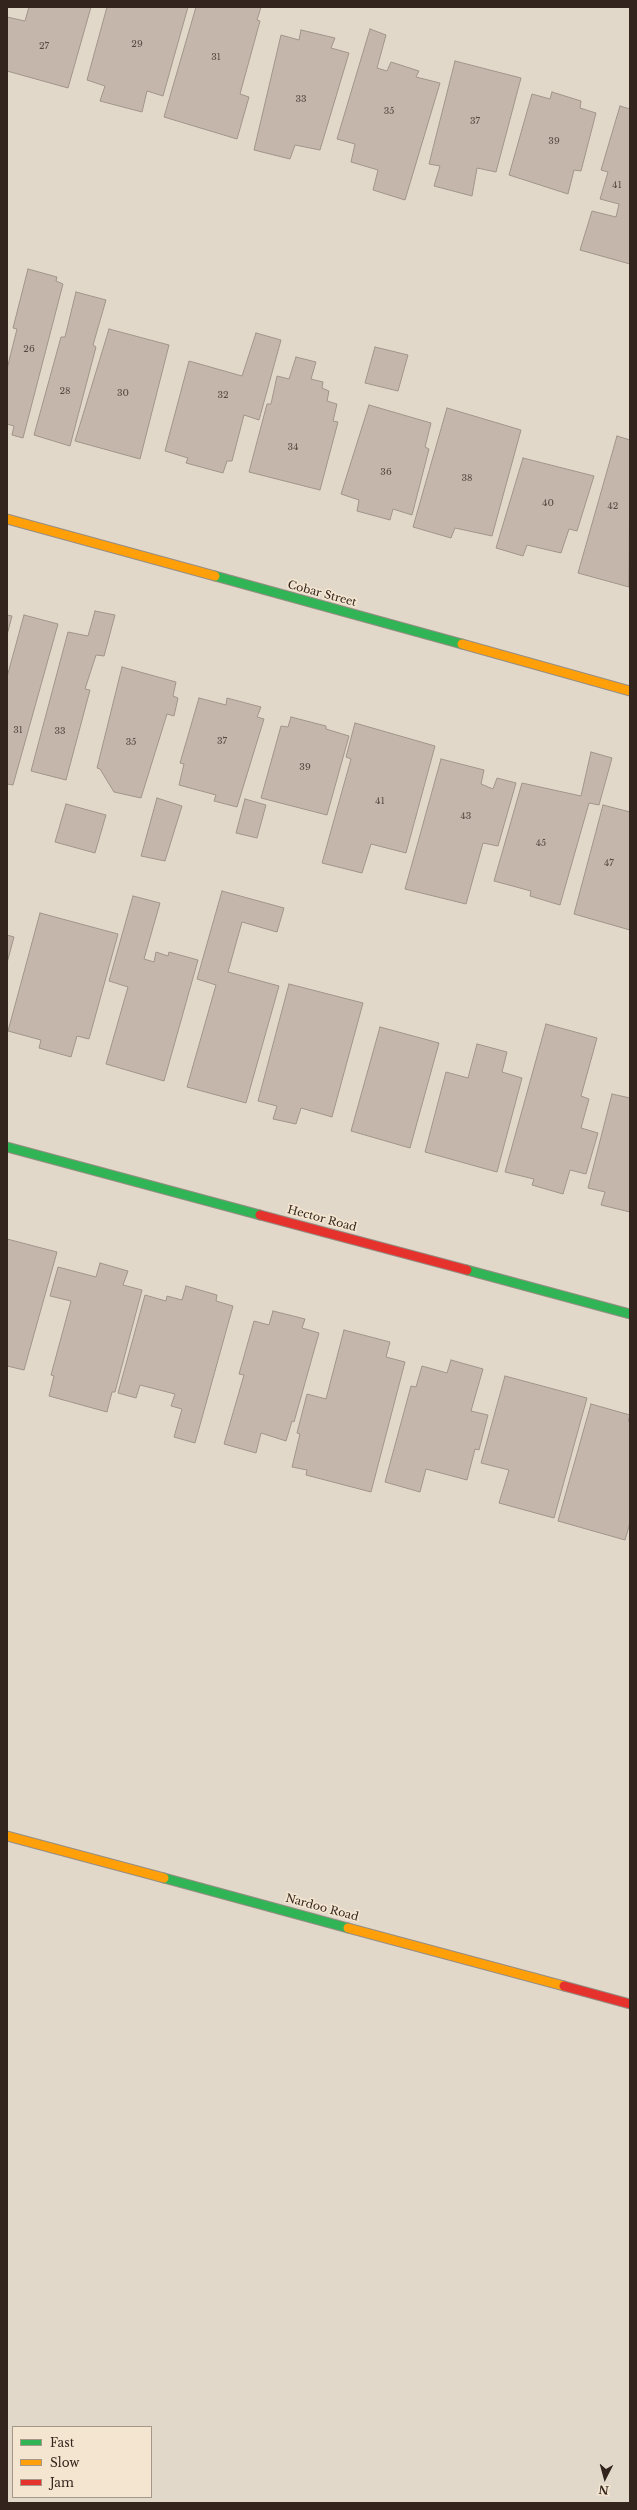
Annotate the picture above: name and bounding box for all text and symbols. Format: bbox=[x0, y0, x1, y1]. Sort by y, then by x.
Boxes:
house number: 29 bbox=[131, 39, 143, 49]
house number: 27 bbox=[39, 41, 49, 51]
house number: 31 bbox=[211, 52, 221, 62]
house number: 33 bbox=[295, 94, 307, 104]
house number: 35 bbox=[384, 106, 394, 116]
house number: 37 bbox=[470, 116, 480, 126]
house number: 39 bbox=[548, 136, 560, 146]
house number: 41 bbox=[612, 180, 622, 190]
house number: 26 bbox=[23, 344, 35, 354]
house number: 28 bbox=[60, 386, 70, 396]
house number: 30 bbox=[117, 388, 129, 398]
house number: 32 bbox=[217, 390, 229, 400]
house number: 34 bbox=[288, 442, 298, 452]
house number: 36 bbox=[380, 467, 392, 477]
house number: 38 bbox=[462, 473, 472, 483]
house number: 40 bbox=[542, 498, 554, 508]
house number: 42 bbox=[608, 501, 618, 511]
street label: Cobar Street bbox=[286, 578, 358, 610]
house number: 31 bbox=[13, 725, 23, 735]
house number: 33 bbox=[54, 726, 66, 736]
house number: 37 bbox=[217, 736, 227, 746]
house number: 35 bbox=[126, 737, 136, 747]
house number: 39 bbox=[299, 762, 311, 772]
house number: 41 bbox=[375, 796, 385, 806]
house number: 43 bbox=[461, 811, 471, 821]
house number: 45 bbox=[536, 838, 546, 848]
house number: 47 bbox=[604, 858, 614, 868]
street label: Hector Road bbox=[286, 1203, 358, 1235]
street label: Nardoo Road bbox=[284, 1892, 360, 1924]
legend bbox=[12, 2426, 152, 2498]
text: Fast bbox=[50, 2435, 74, 2450]
text: Slow bbox=[50, 2455, 79, 2470]
north arrow bbox=[585, 2458, 625, 2498]
text: Jam bbox=[50, 2475, 74, 2490]
text: N bbox=[598, 2482, 610, 2497]

